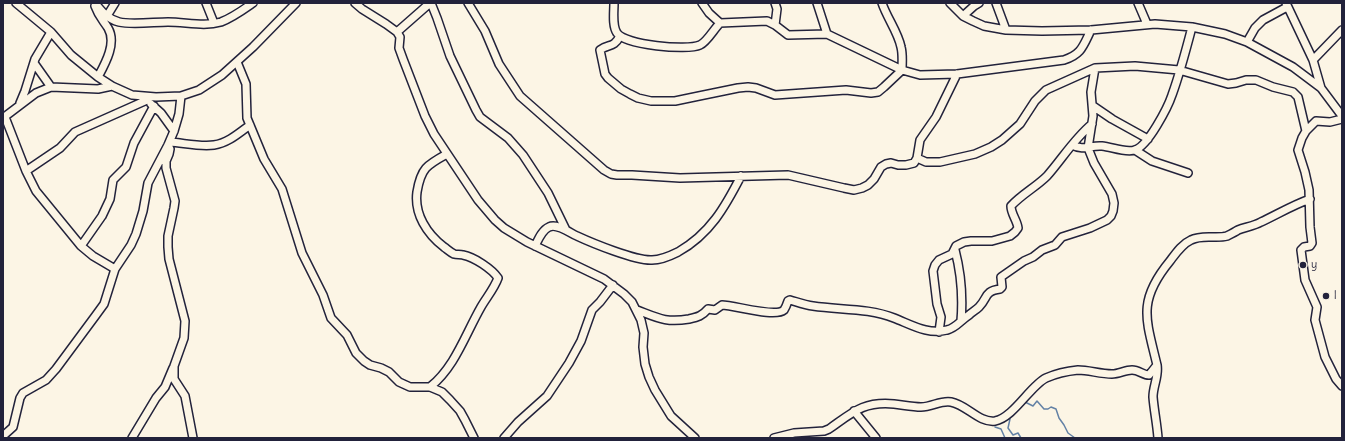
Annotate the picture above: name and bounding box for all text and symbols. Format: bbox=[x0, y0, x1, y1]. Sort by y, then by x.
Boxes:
place label: y bbox=[1311, 258, 1317, 272]
marker: y bbox=[1298, 260, 1308, 270]
place label: l bbox=[1334, 289, 1336, 303]
marker: l bbox=[1321, 291, 1331, 301]

